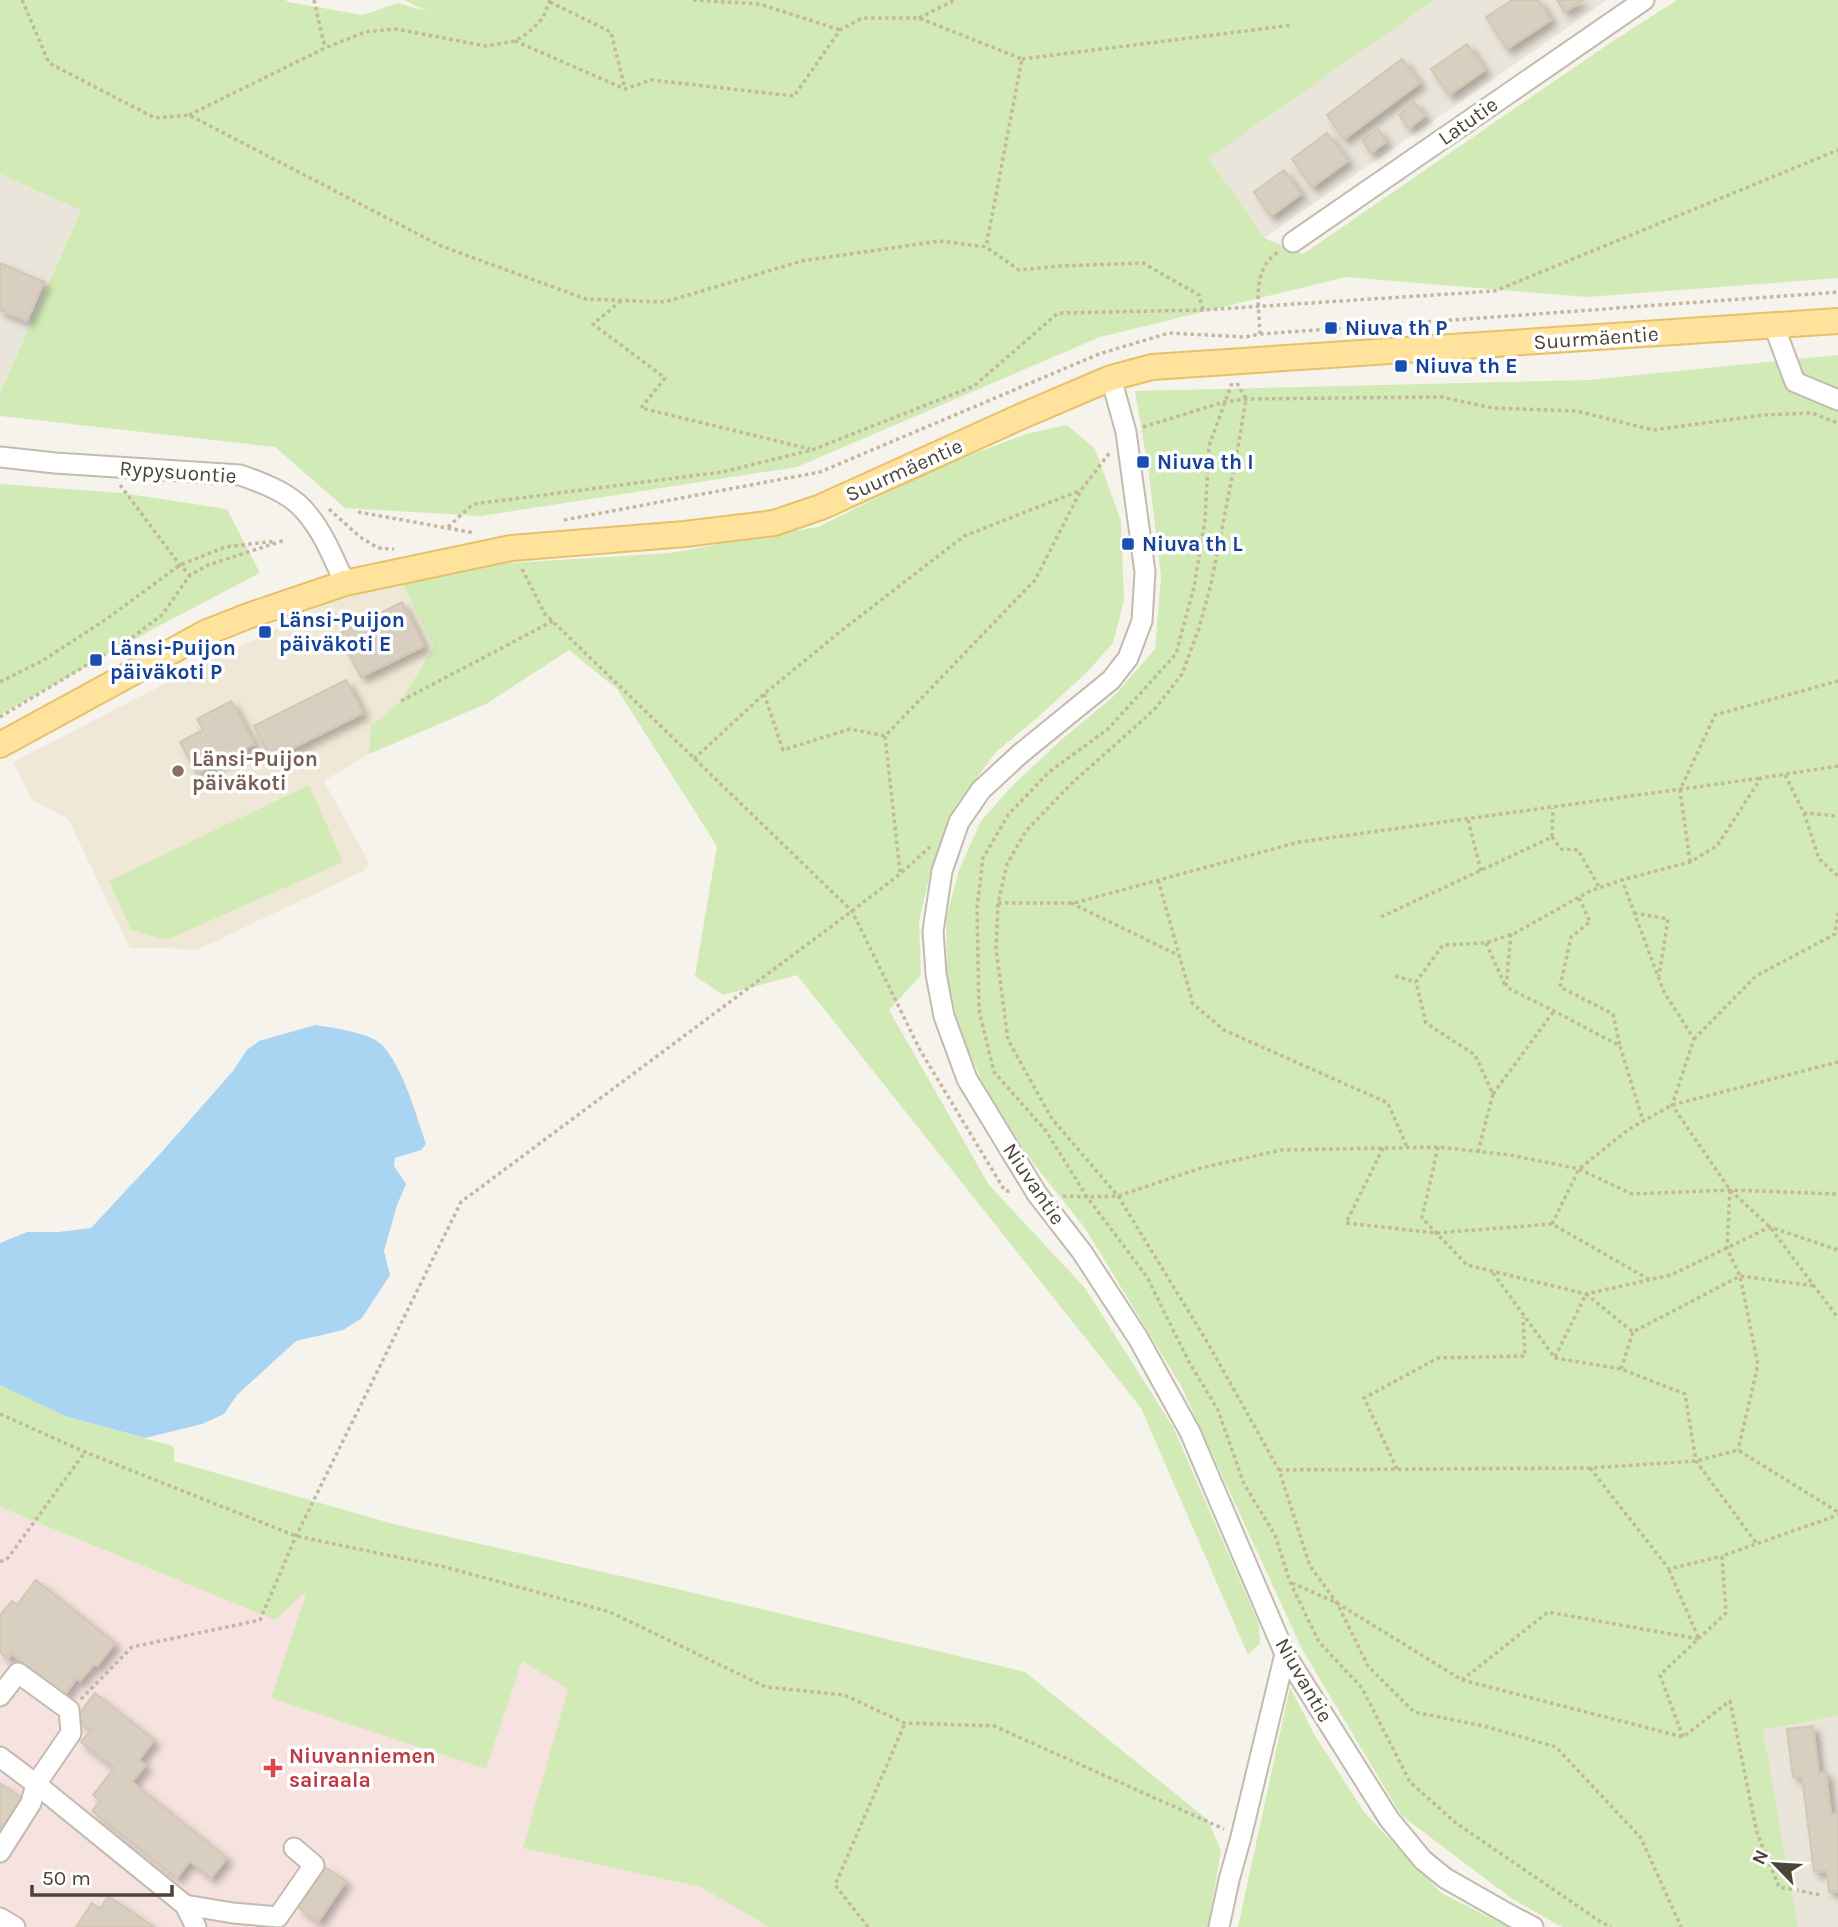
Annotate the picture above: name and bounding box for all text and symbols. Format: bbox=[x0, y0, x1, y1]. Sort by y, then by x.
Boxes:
street label: Latutie bbox=[1434, 92, 1502, 150]
place label: Niuva th P bbox=[1345, 316, 1447, 340]
marker: Niuva th P bbox=[1323, 320, 1339, 336]
street label: Suurmäentie bbox=[1533, 322, 1659, 354]
place label: Niuva th E bbox=[1415, 354, 1518, 378]
marker: Niuva th E bbox=[1393, 358, 1409, 374]
street label: Suurmäentie bbox=[842, 434, 966, 506]
place label: Niuva th I bbox=[1157, 450, 1254, 474]
marker: Niuva th I bbox=[1135, 454, 1151, 470]
street label: Rypysuontie bbox=[119, 456, 237, 488]
place label: Niuva th L bbox=[1142, 532, 1243, 556]
marker: Niuva th L bbox=[1120, 536, 1136, 552]
place label: Länsi-Puijon päiväkoti E bbox=[279, 608, 405, 656]
marker: Länsi-Puijon päiväkoti E bbox=[257, 624, 273, 640]
place label: Länsi-Puijon päiväkoti P bbox=[110, 636, 236, 684]
marker: Länsi-Puijon päiväkoti P bbox=[88, 652, 104, 668]
place label: Länsi-Puijon päiväkoti bbox=[192, 747, 318, 795]
marker: Länsi-Puijon päiväkoti bbox=[170, 763, 186, 779]
street label: Niuvantie bbox=[998, 1139, 1070, 1229]
street label: Niuvantie bbox=[1270, 1634, 1338, 1726]
place label: Niuvanniemen sairaala bbox=[289, 1744, 436, 1792]
marker: Niuvanniemen sairaala bbox=[263, 1758, 283, 1778]
north arrow bbox=[1740, 1829, 1810, 1899]
text: N bbox=[1748, 1846, 1773, 1868]
scale bar bbox=[32, 1854, 172, 1898]
text: 50 m bbox=[42, 1866, 91, 1890]

